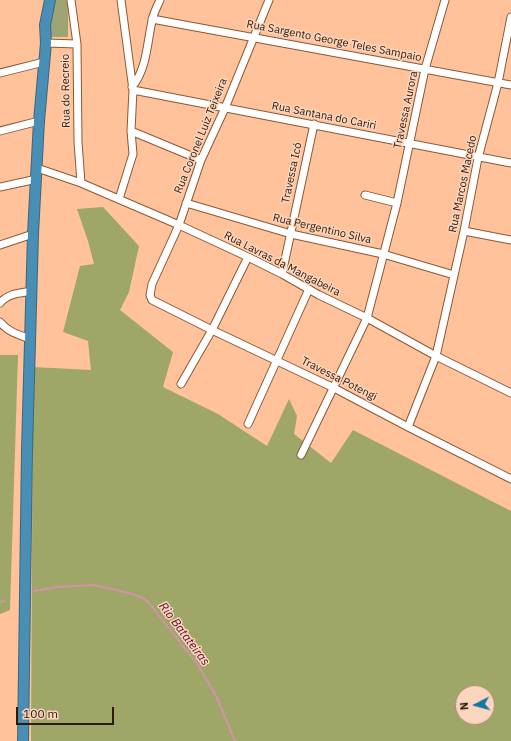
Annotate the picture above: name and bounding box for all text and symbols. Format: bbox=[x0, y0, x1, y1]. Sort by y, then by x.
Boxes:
street label: Rua Sargento George Teles Sampaio bbox=[245, 18, 423, 64]
street label: Rua do Recreio bbox=[59, 54, 73, 128]
street label: Travessa Aurora bbox=[391, 70, 421, 150]
street label: Rua Coronel Luiz Teixeira bbox=[172, 76, 230, 196]
street label: Rua Santana do Cariri bbox=[271, 99, 377, 133]
street label: Rua Marcos Macedo bbox=[446, 134, 480, 234]
street label: Travessa Icó bbox=[279, 141, 305, 205]
street label: Rua Pergentino Silva bbox=[271, 211, 373, 247]
street label: Rua Lavras da Mangabeira bbox=[222, 229, 342, 299]
street label: Travessa Potengi bbox=[299, 354, 379, 404]
water label: Rio Batateiras bbox=[156, 600, 212, 668]
north arrow bbox=[455, 685, 495, 725]
scale bar bbox=[18, 699, 116, 725]
text: N bbox=[457, 701, 471, 711]
text: 100 m bbox=[23, 706, 58, 721]

